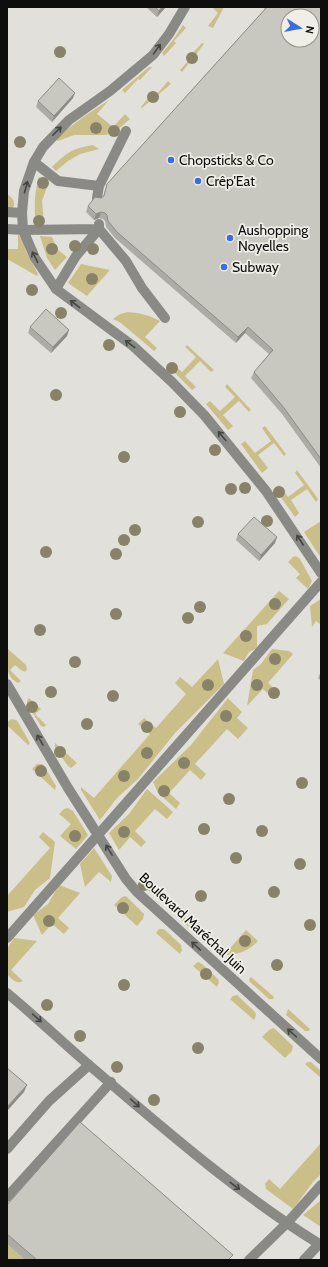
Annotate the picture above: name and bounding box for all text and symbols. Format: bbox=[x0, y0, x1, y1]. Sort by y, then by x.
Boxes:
north arrow bbox=[280, 8, 320, 48]
text: N bbox=[302, 25, 317, 35]
one-way arrow bbox=[153, 44, 161, 55]
one-way arrow bbox=[52, 126, 62, 136]
place label: Chopsticks & Co bbox=[179, 151, 274, 169]
marker: Chopsticks & Co bbox=[166, 155, 176, 165]
place label: Crêp'Eat bbox=[206, 172, 255, 190]
marker: Crêp'Eat bbox=[193, 176, 203, 186]
one-way arrow bbox=[23, 181, 30, 194]
place label: Aushopping Noyelles bbox=[238, 221, 309, 255]
marker: Aushopping Noyelles bbox=[225, 233, 235, 243]
one-way arrow bbox=[31, 251, 38, 263]
place label: Subway bbox=[232, 258, 279, 276]
marker: Subway bbox=[219, 262, 229, 272]
one-way arrow bbox=[70, 300, 81, 309]
one-way arrow bbox=[124, 340, 135, 349]
one-way arrow bbox=[217, 431, 226, 441]
one-way arrow bbox=[295, 534, 303, 546]
one-way arrow bbox=[35, 734, 43, 746]
one-way arrow bbox=[104, 844, 112, 856]
street label: Boulevard Maréchal Juin bbox=[135, 869, 251, 978]
one-way arrow bbox=[191, 942, 201, 951]
one-way arrow bbox=[31, 1014, 42, 1023]
one-way arrow bbox=[287, 1028, 297, 1038]
one-way arrow bbox=[130, 1098, 140, 1108]
one-way arrow bbox=[230, 1181, 241, 1190]

